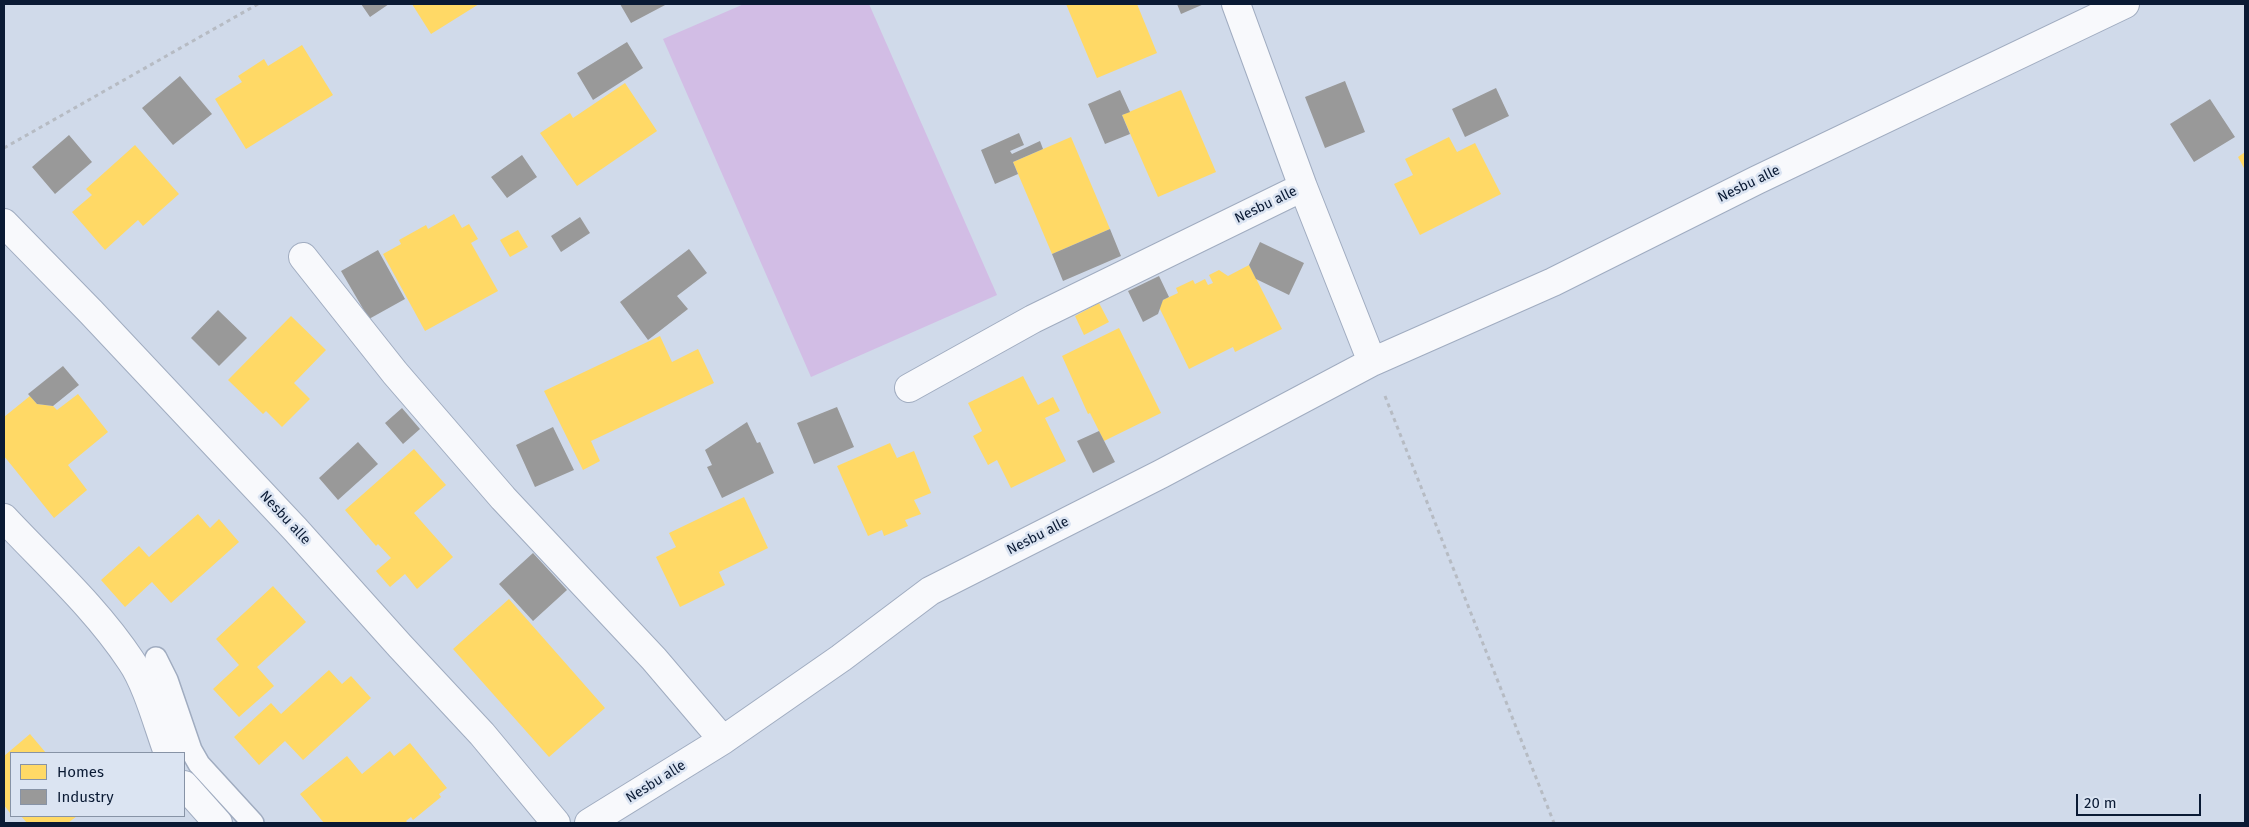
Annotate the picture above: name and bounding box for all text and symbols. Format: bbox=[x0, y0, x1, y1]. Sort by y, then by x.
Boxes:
street label: Nesbu alle bbox=[1715, 162, 1783, 206]
street label: Nesbu alle bbox=[1232, 183, 1300, 227]
street label: Nesbu alle bbox=[256, 488, 314, 548]
street label: Nesbu alle bbox=[1004, 513, 1072, 559]
legend bbox=[10, 752, 185, 817]
street label: Nesbu alle bbox=[623, 757, 689, 807]
text: Homes bbox=[57, 763, 104, 781]
scale bar bbox=[2079, 784, 2204, 816]
text: Industry bbox=[57, 788, 114, 806]
text: 20 m bbox=[2084, 794, 2117, 812]

